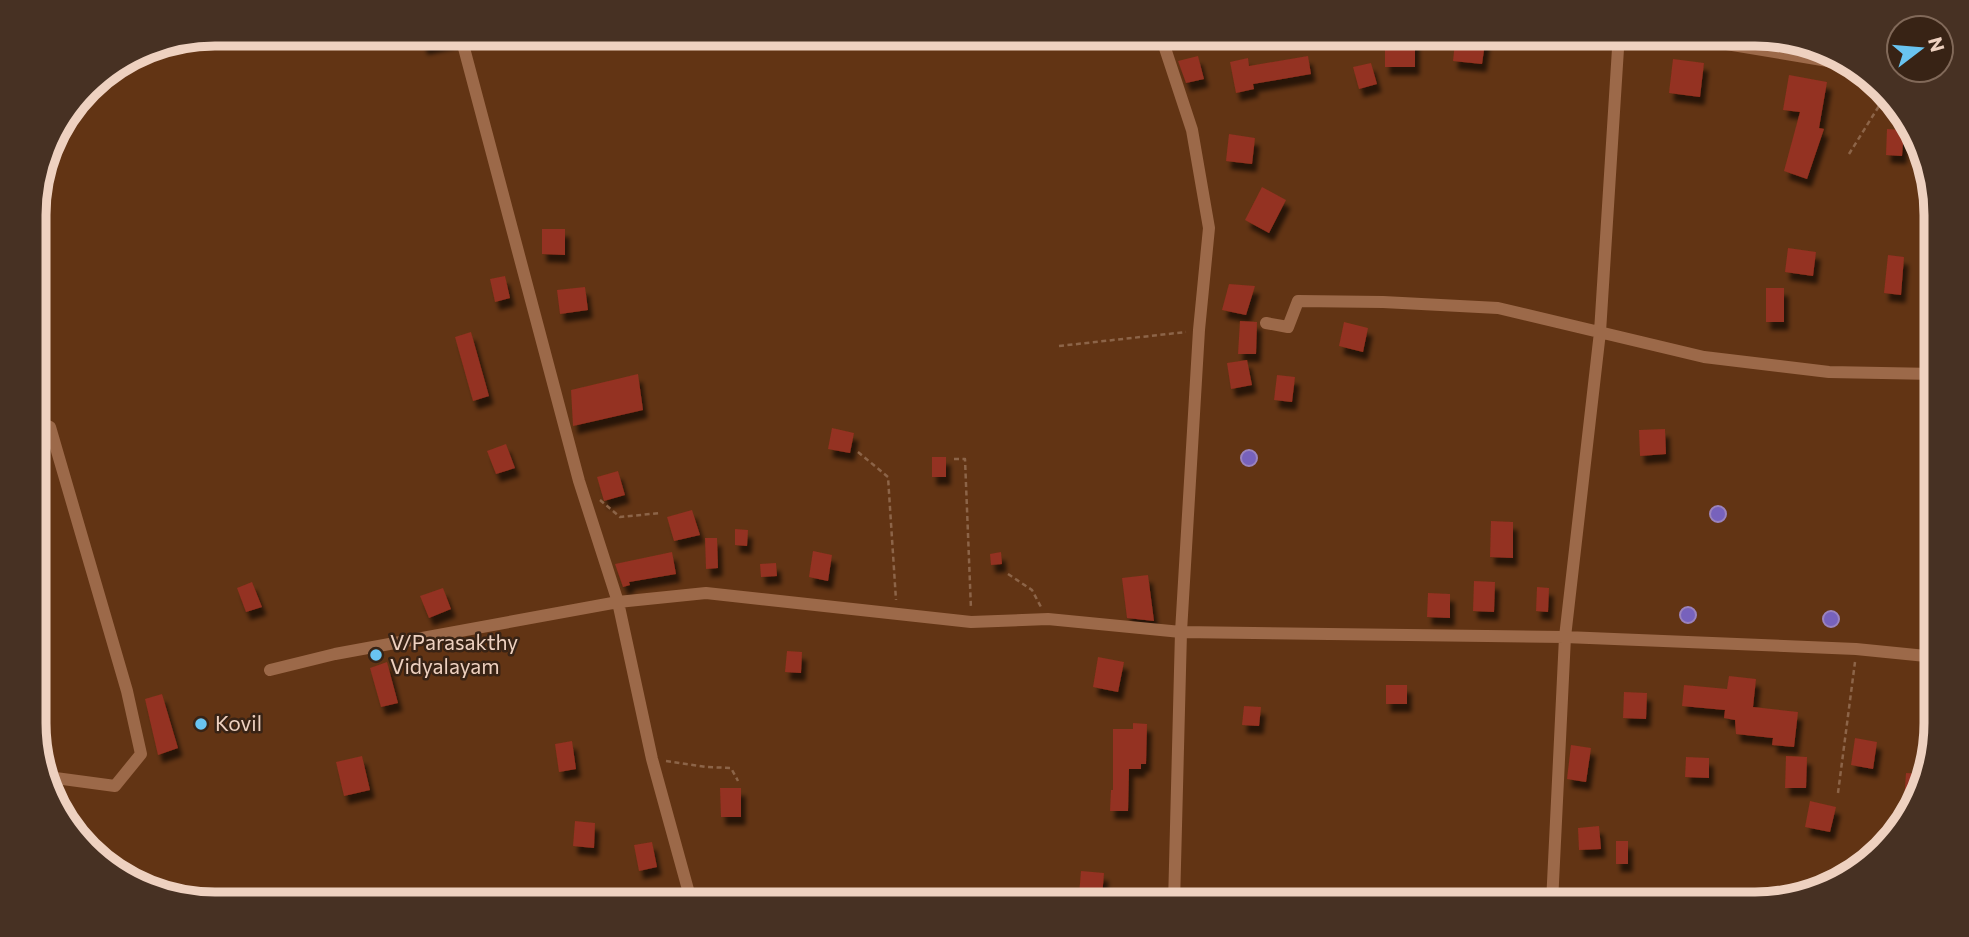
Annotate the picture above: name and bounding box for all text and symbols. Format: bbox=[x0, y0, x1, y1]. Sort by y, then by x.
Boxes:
north arrow bbox=[1885, 14, 1955, 84]
text: N bbox=[1924, 34, 1950, 54]
place label: V/Parasakthy Vidyalayam bbox=[390, 629, 518, 678]
marker: V/Parasakthy Vidyalayam bbox=[368, 647, 384, 663]
place label: Kovil bbox=[215, 710, 262, 735]
marker: Kovil bbox=[193, 716, 209, 732]

